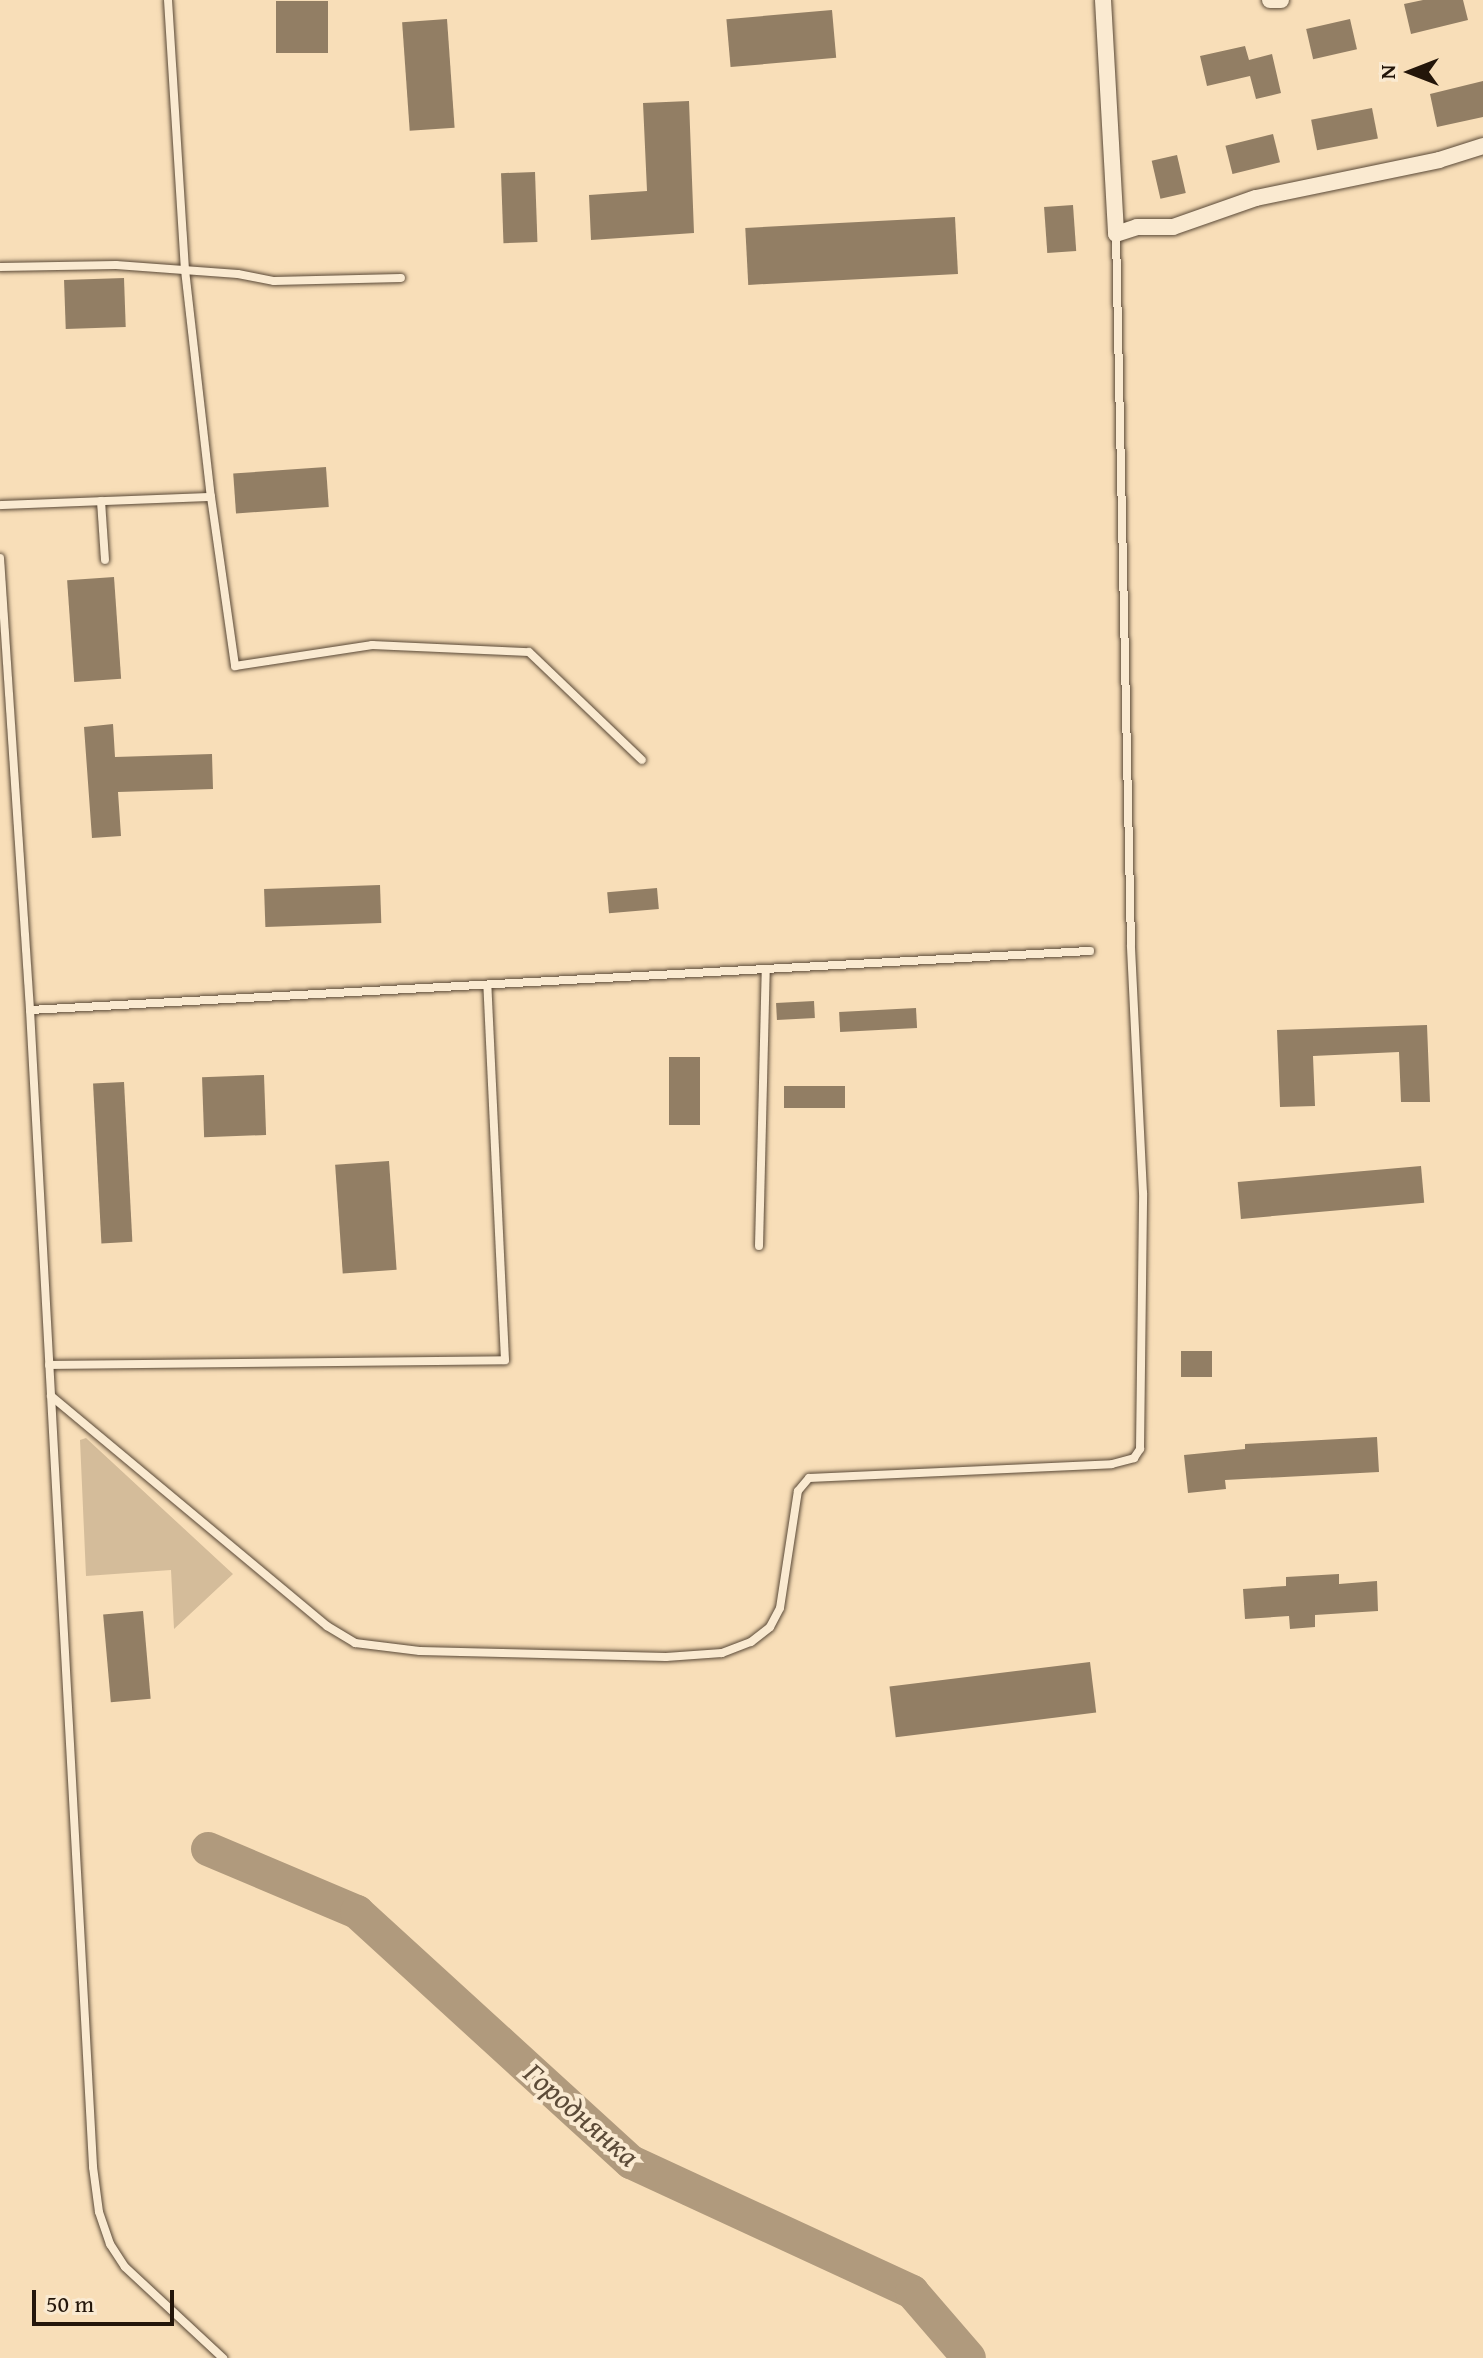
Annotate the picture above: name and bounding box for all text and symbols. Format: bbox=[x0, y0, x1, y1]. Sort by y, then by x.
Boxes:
north arrow bbox=[1371, 32, 1451, 112]
text: N bbox=[1371, 65, 1403, 79]
water label: Городнянка bbox=[517, 2054, 647, 2174]
scale bar bbox=[36, 2274, 178, 2324]
text: 50 m bbox=[46, 2286, 94, 2321]

